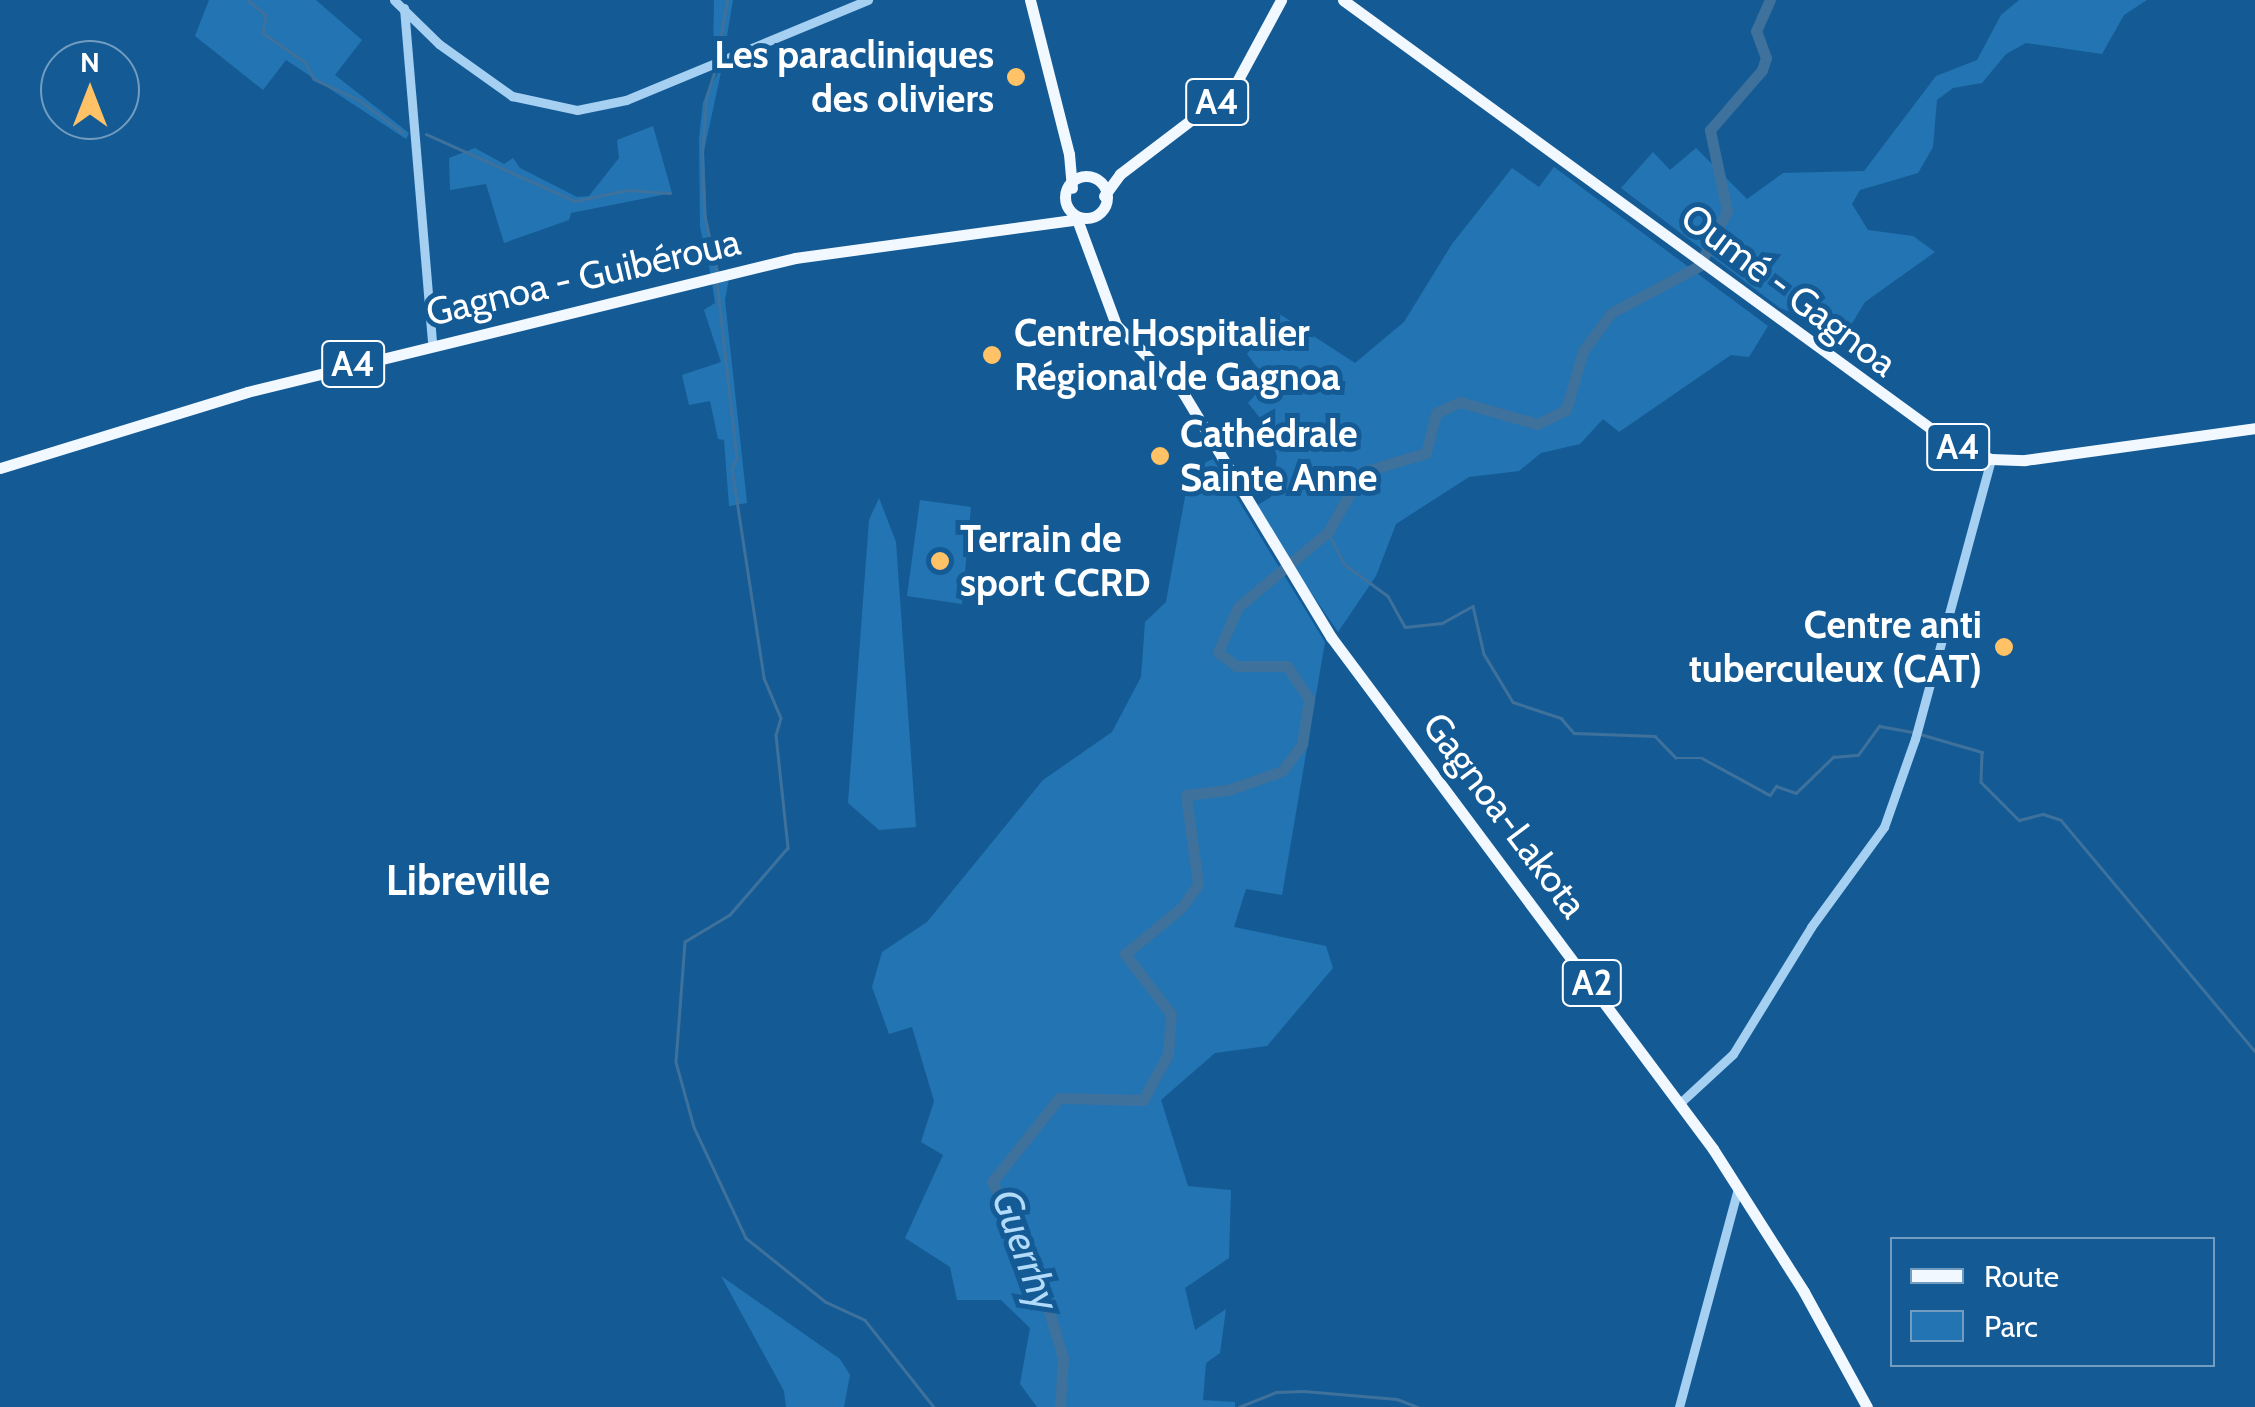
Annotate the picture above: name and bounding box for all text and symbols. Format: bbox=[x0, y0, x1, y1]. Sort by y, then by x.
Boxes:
place label: Les paracliniques des oliviers bbox=[714, 32, 994, 121]
north arrow bbox=[40, 40, 140, 140]
text: N bbox=[80, 45, 100, 79]
marker: Les paracliniques des oliviers bbox=[1003, 64, 1029, 90]
road number: A4 bbox=[1184, 72, 1250, 132]
street label: Oumé - Gagnoa bbox=[1672, 194, 1906, 386]
street label: Gagnoa - Guibéroua bbox=[422, 219, 744, 335]
place label: Centre Hospitalier Régional de Gagnoa bbox=[1014, 310, 1340, 399]
road number: A4 bbox=[320, 334, 386, 394]
marker: Centre Hospitalier Régional de Gagnoa bbox=[979, 342, 1005, 368]
place label: Cathédrale Sainte Anne bbox=[1180, 411, 1377, 500]
road number: A4 bbox=[1926, 417, 1990, 477]
marker: Cathédrale Sainte Anne bbox=[1149, 445, 1171, 467]
place label: Terrain de sport CCRD bbox=[960, 516, 1151, 606]
marker: Terrain de sport CCRD bbox=[929, 550, 951, 572]
place label: Centre anti tuberculeux (CAT) bbox=[1689, 602, 1982, 692]
marker: Centre anti tuberculeux (CAT) bbox=[1991, 634, 2017, 660]
street label: Gagnoa-Lakota bbox=[1413, 704, 1597, 926]
district label: Libreville bbox=[386, 855, 550, 905]
road number: A2 bbox=[1560, 953, 1624, 1013]
water label: Guerrhy bbox=[982, 1183, 1070, 1317]
legend bbox=[1890, 1237, 2215, 1367]
text: Route bbox=[1984, 1258, 2059, 1295]
text: Parc bbox=[1984, 1308, 2038, 1345]

